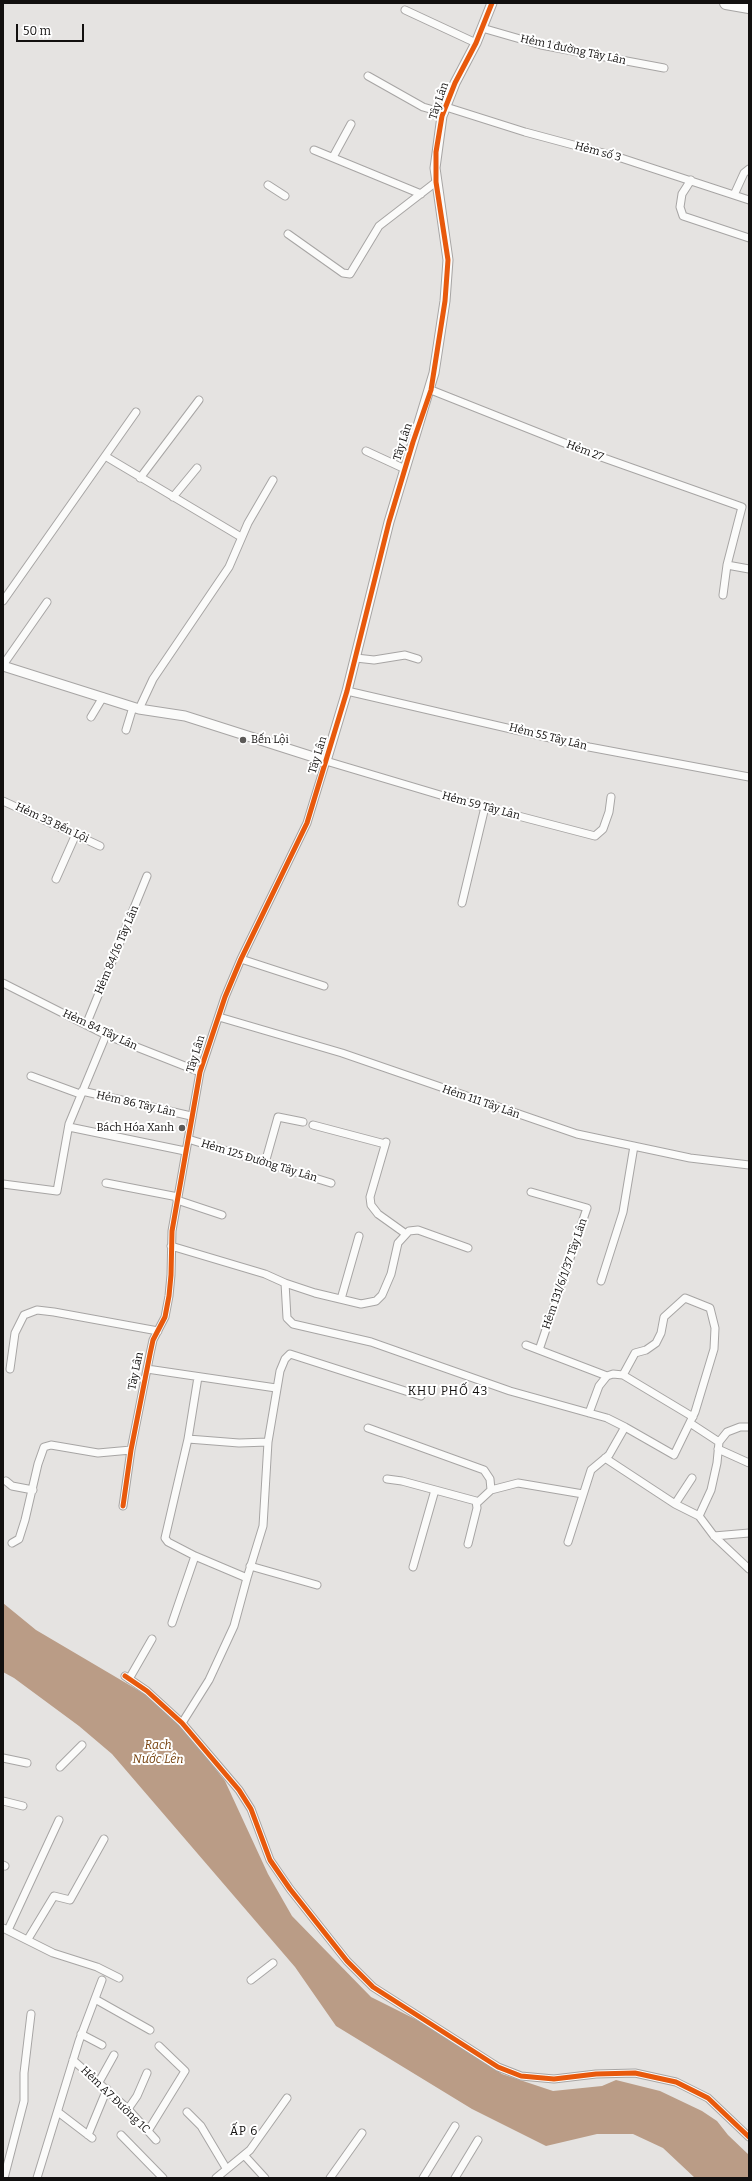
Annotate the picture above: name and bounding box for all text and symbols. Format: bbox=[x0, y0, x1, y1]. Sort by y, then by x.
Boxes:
scale bar bbox=[18, 16, 86, 42]
text: 50 m bbox=[23, 24, 51, 38]
street label: Hẻm 1 đường Tây Lân bbox=[519, 32, 627, 68]
street label: Tây Lân bbox=[426, 81, 452, 121]
street label: Hẻm số 3 bbox=[573, 139, 623, 165]
street label: Tây Lân bbox=[391, 422, 415, 462]
street label: Hẻm 27 bbox=[565, 438, 605, 464]
street label: Hẻm 55 Tây Lân bbox=[508, 721, 588, 753]
place label: Bến Lội bbox=[251, 733, 289, 747]
marker: Bến Lội bbox=[238, 735, 248, 745]
street label: Tây Lân bbox=[306, 735, 330, 775]
street label: Hẻm 59 Tây Lân bbox=[441, 789, 521, 823]
street label: Hẻm 33 Bến Lội bbox=[13, 800, 91, 846]
street label: Hẻm 84/16 Tây Lân bbox=[92, 904, 142, 996]
street label: Hẻm 84 Tây Lân bbox=[61, 1007, 139, 1053]
street label: Tây Lân bbox=[184, 1034, 208, 1074]
street label: Hẻm 111 Tây Lân bbox=[440, 1083, 522, 1121]
street label: Hẻm 86 Tây Lân bbox=[95, 1088, 177, 1120]
place label: Bách Hóa Xanh bbox=[97, 1121, 174, 1135]
marker: Bách Hóa Xanh bbox=[177, 1123, 187, 1133]
street label: Hẻm 125 Đường Tây Lân bbox=[199, 1137, 319, 1185]
street label: Hẻm 131/6/1/37 Tây Lân bbox=[540, 1217, 590, 1331]
street label: Tây Lân bbox=[126, 1351, 146, 1391]
district label: KHU PHỐ 43 bbox=[408, 1385, 488, 1399]
water label: Rạch Nước Lên bbox=[133, 1739, 183, 1767]
street label: Hẻm A7 Đường 1C bbox=[78, 2064, 152, 2136]
district label: ẤP 6 bbox=[230, 2125, 258, 2139]

